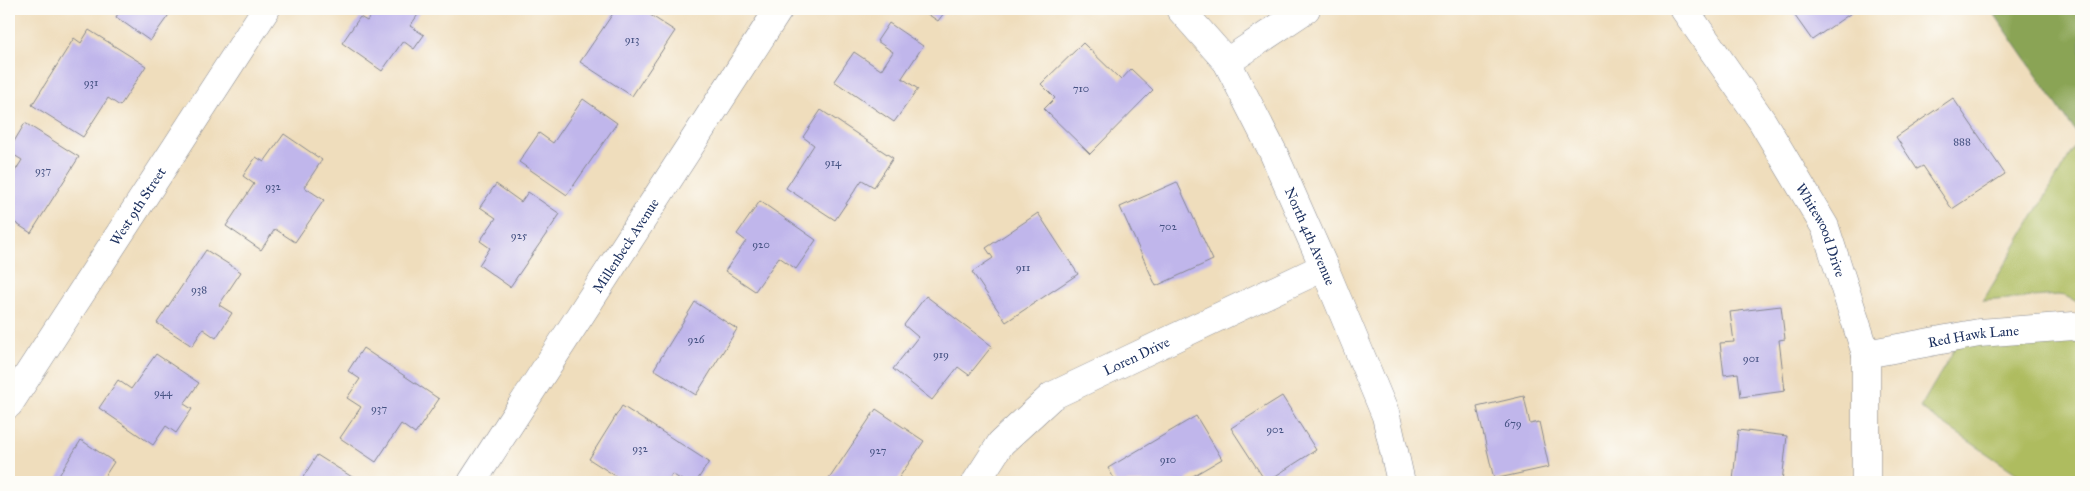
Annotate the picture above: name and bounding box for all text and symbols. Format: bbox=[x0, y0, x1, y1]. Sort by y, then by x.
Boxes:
house number: 913 bbox=[625, 33, 639, 46]
house number: 931 bbox=[84, 76, 98, 89]
house number: 710 bbox=[1073, 82, 1089, 95]
house number: 888 bbox=[1953, 135, 1971, 148]
house number: 914 bbox=[825, 156, 842, 169]
house number: 937 bbox=[35, 164, 51, 177]
street label: West 9th Street bbox=[107, 164, 170, 249]
house number: 932 bbox=[265, 180, 281, 193]
street label: Whitewood Drive bbox=[1792, 180, 1849, 279]
street label: North 4th Avenue bbox=[1281, 185, 1339, 288]
street label: Millenbeck Avenue bbox=[589, 195, 663, 296]
house number: 702 bbox=[1159, 220, 1177, 233]
house number: 925 bbox=[511, 229, 527, 242]
house number: 920 bbox=[752, 238, 770, 251]
house number: 911 bbox=[1016, 261, 1030, 274]
house number: 938 bbox=[191, 283, 207, 296]
street label: Red Hawk Lane bbox=[1927, 322, 2020, 351]
house number: 926 bbox=[688, 333, 705, 346]
street label: Loren Drive bbox=[1101, 333, 1173, 379]
house number: 919 bbox=[933, 348, 949, 361]
house number: 901 bbox=[1743, 352, 1759, 365]
house number: 944 bbox=[154, 386, 173, 399]
house number: 937 bbox=[371, 402, 387, 415]
house number: 679 bbox=[1504, 417, 1522, 430]
house number: 902 bbox=[1266, 423, 1284, 436]
house number: 932 bbox=[632, 442, 648, 455]
house number: 927 bbox=[870, 444, 887, 457]
house number: 910 bbox=[1160, 453, 1176, 466]

